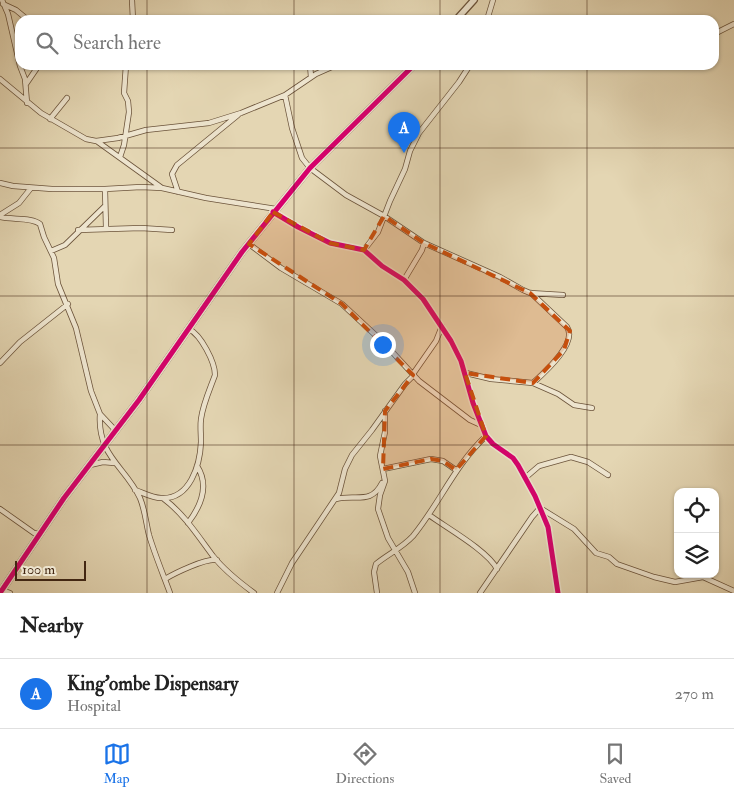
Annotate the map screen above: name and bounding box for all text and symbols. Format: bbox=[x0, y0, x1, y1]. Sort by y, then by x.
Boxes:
search box bbox=[15, 15, 719, 70]
icon: search bbox=[33, 29, 61, 57]
text: Search here bbox=[73, 31, 161, 55]
pin: A bbox=[388, 112, 420, 153]
your location bbox=[370, 332, 396, 358]
map controls bbox=[674, 488, 719, 578]
button: locate bbox=[674, 488, 719, 533]
button: layers bbox=[674, 533, 719, 578]
scale bar bbox=[15, 558, 86, 581]
text: 100 m bbox=[22, 561, 55, 578]
text: Nearby bbox=[20, 612, 83, 639]
text: King'ombe Dispensary bbox=[67, 672, 238, 696]
text: A bbox=[31, 684, 41, 704]
text: 270 m bbox=[675, 684, 714, 704]
text: Hospital bbox=[67, 696, 121, 716]
tab: Map bbox=[103, 740, 131, 787]
tab: Directions bbox=[336, 740, 394, 787]
tab: Saved bbox=[599, 740, 631, 787]

